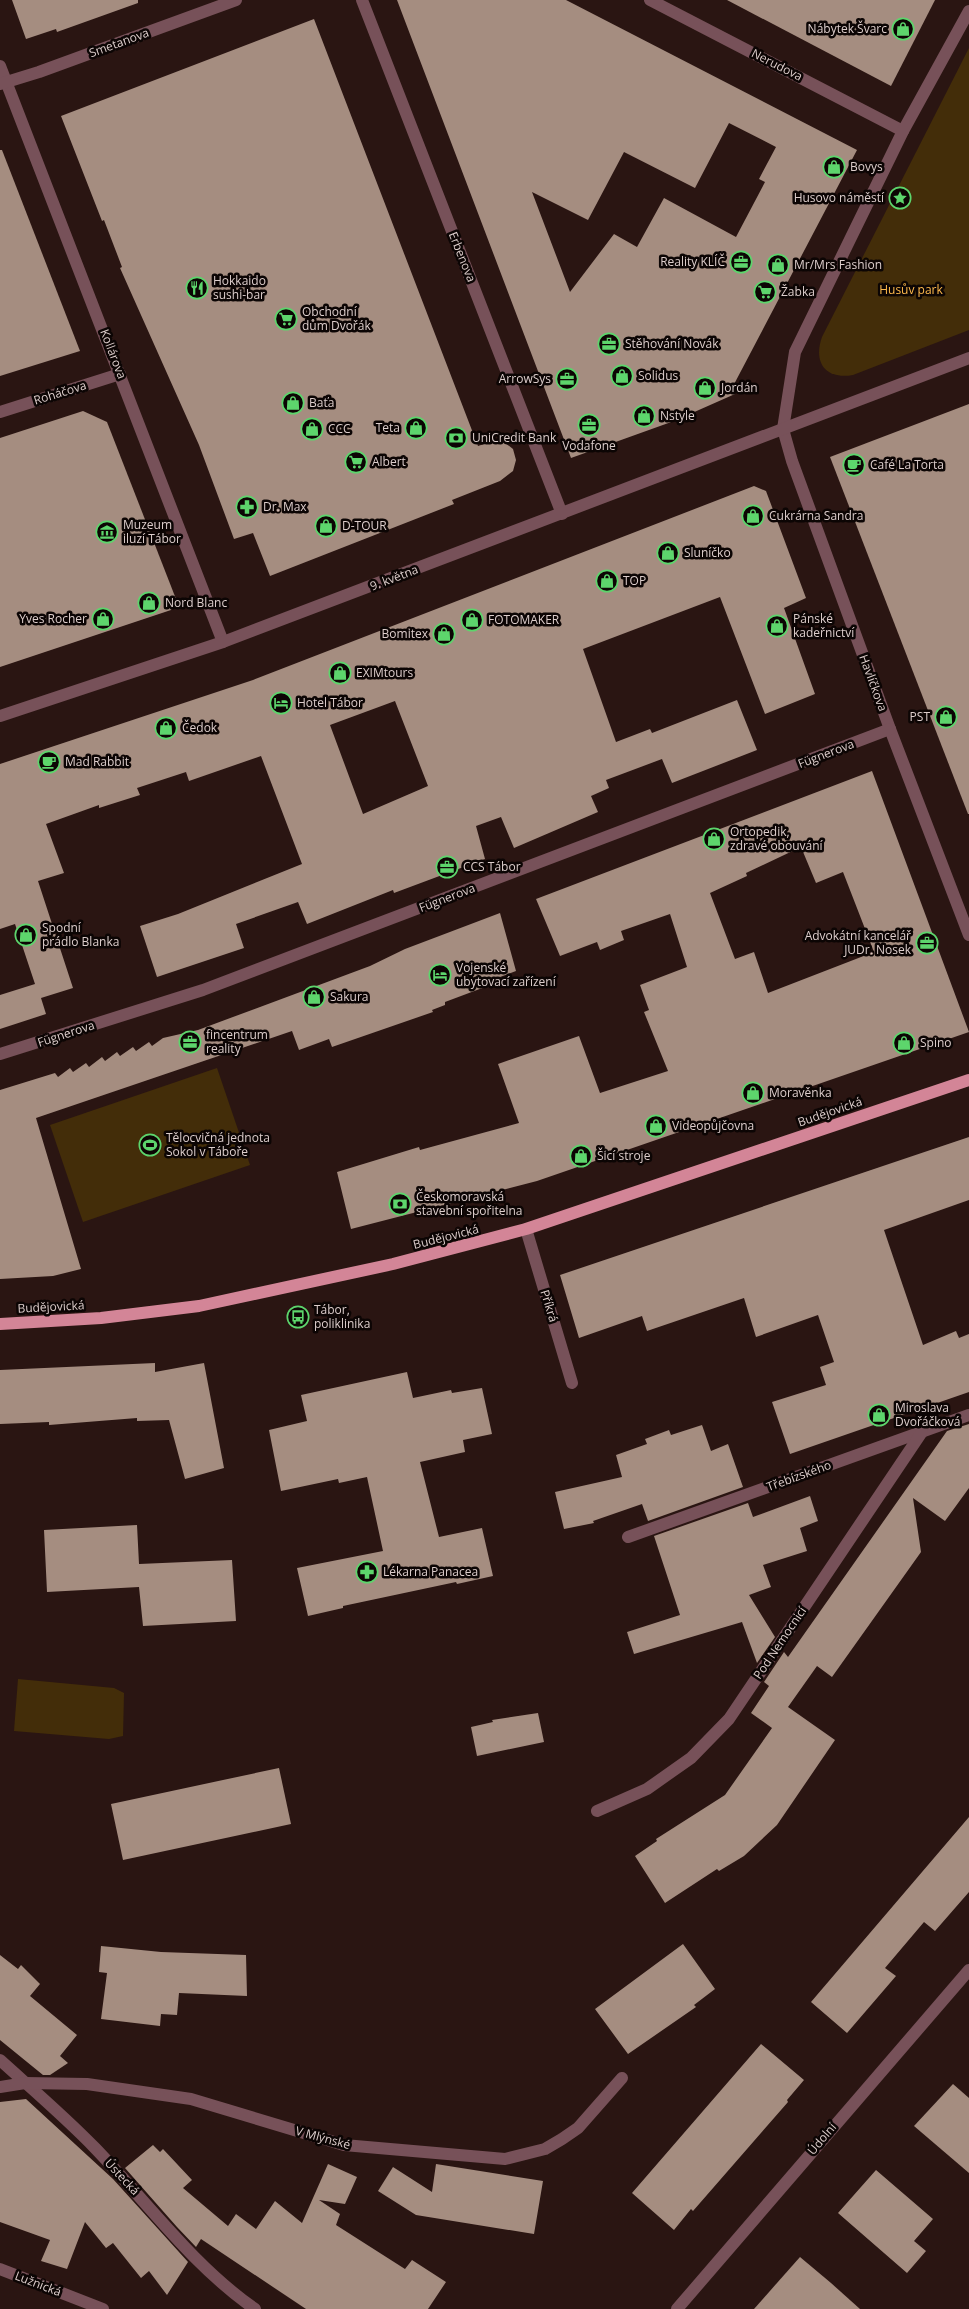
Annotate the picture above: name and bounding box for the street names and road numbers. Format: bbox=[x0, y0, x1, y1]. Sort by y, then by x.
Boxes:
street label: Smetanova bbox=[86, 24, 151, 61]
street label: Nerudova bbox=[749, 44, 806, 85]
street label: Erbenova bbox=[445, 229, 480, 285]
street label: Kollárova bbox=[96, 326, 131, 381]
street label: Roháčova bbox=[31, 376, 88, 409]
street label: 9. května bbox=[367, 561, 420, 595]
street label: Havlíčkova bbox=[855, 652, 892, 714]
street label: Fügnerova bbox=[795, 735, 856, 772]
street label: Fügnerova bbox=[416, 879, 477, 916]
street label: Fügnerova bbox=[35, 1016, 97, 1051]
street label: Budějovická bbox=[795, 1093, 864, 1131]
street label: Budějovická bbox=[411, 1220, 481, 1253]
street label: Příkrá bbox=[537, 1288, 562, 1324]
street label: Budějovická bbox=[17, 1296, 85, 1317]
street label: Třebízského bbox=[764, 1456, 833, 1495]
street label: Pod Nemocnicí bbox=[749, 1602, 811, 1682]
street label: Údolní bbox=[803, 2118, 841, 2158]
street label: V Mlýnské bbox=[294, 2122, 353, 2153]
street label: Ústecká bbox=[101, 2155, 144, 2199]
street label: Lužnická bbox=[13, 2267, 64, 2300]

